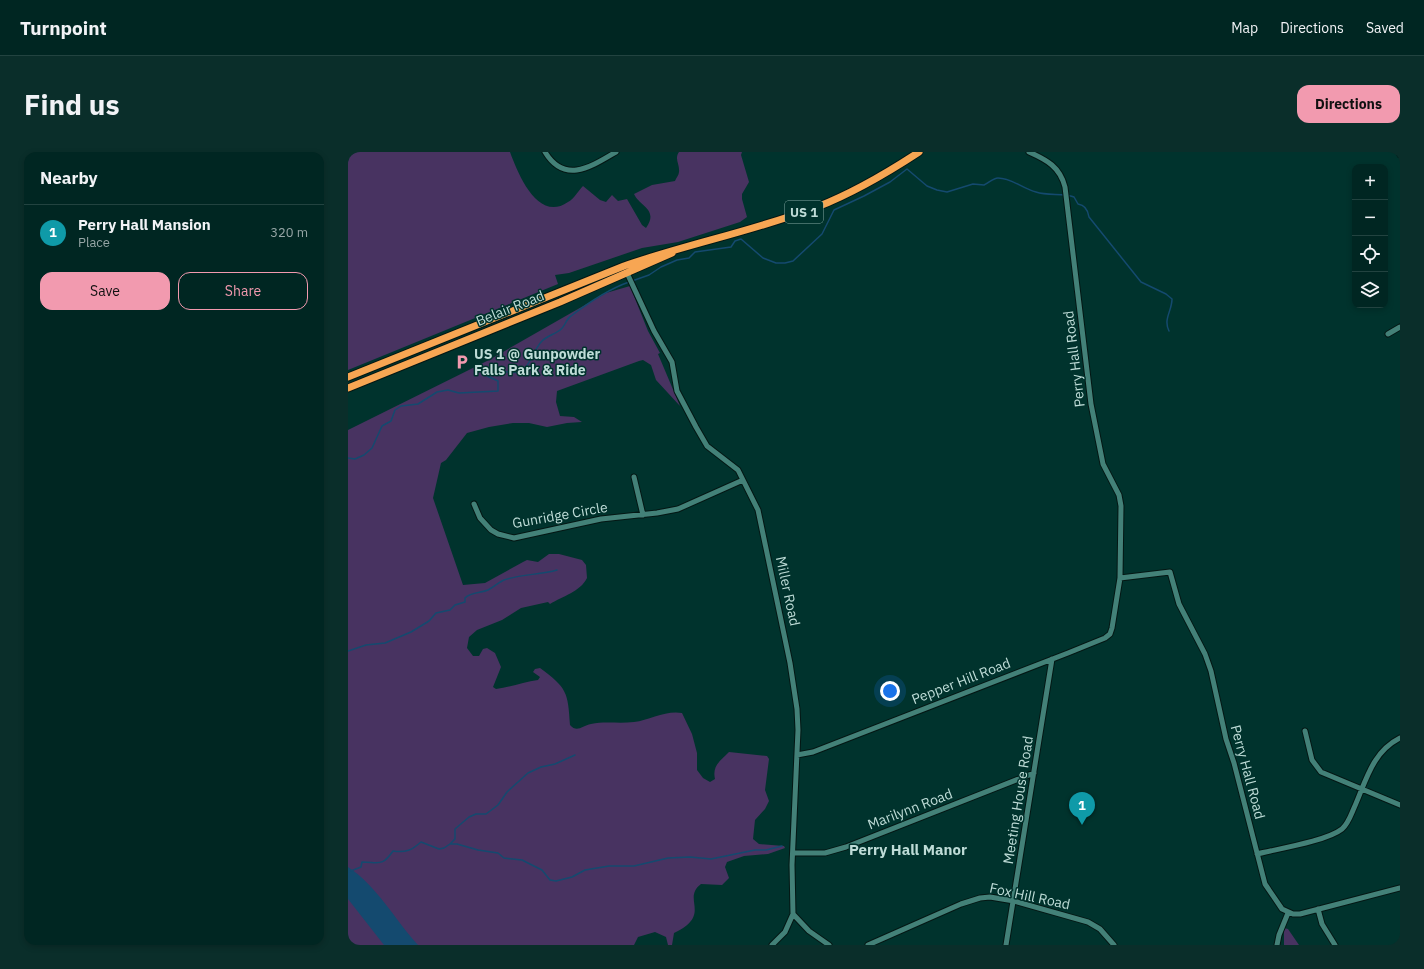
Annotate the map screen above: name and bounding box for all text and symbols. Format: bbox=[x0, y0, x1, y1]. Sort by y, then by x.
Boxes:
text: Turnpoint bbox=[20, 16, 107, 40]
text: Map bbox=[1231, 19, 1258, 37]
text: Directions bbox=[1280, 19, 1344, 37]
text: Saved bbox=[1366, 19, 1404, 37]
button: Directions bbox=[1297, 85, 1400, 123]
text: Find us bbox=[24, 86, 120, 123]
map controls bbox=[1352, 164, 1388, 308]
button: + bbox=[1352, 164, 1388, 200]
text: Nearby bbox=[40, 167, 98, 189]
button: − bbox=[1352, 200, 1388, 236]
road number: US 1 bbox=[785, 201, 823, 223]
text: Perry Hall Mansion bbox=[78, 215, 211, 234]
text: 1 bbox=[49, 224, 57, 241]
text: 320 m bbox=[270, 224, 308, 241]
text: Place bbox=[78, 234, 110, 251]
button: locate bbox=[1352, 236, 1388, 272]
button: Save bbox=[40, 272, 170, 310]
button: Share bbox=[178, 272, 308, 310]
button: layers bbox=[1352, 272, 1388, 308]
street label: Belair Road bbox=[473, 286, 547, 330]
street label: Perry Hall Road bbox=[1059, 310, 1089, 408]
place label: US 1 @ Gunpowder Falls Park & Ride bbox=[474, 345, 600, 379]
parking icon: US 1 @ Gunpowder Falls Park & Ride bbox=[453, 353, 471, 371]
street label: Gunridge Circle bbox=[511, 498, 609, 532]
street label: Miller Road bbox=[772, 555, 804, 627]
street label: Pepper Hill Road bbox=[909, 654, 1013, 708]
your location bbox=[880, 681, 900, 701]
street label: Perry Hall Road bbox=[1227, 723, 1269, 821]
street label: Meeting House Road bbox=[999, 735, 1037, 865]
street label: Marilynn Road bbox=[865, 785, 955, 833]
pin: 1 bbox=[1069, 792, 1095, 825]
district label: Perry Hall Manor bbox=[849, 840, 967, 859]
street label: Fox Hill Road bbox=[988, 879, 1072, 913]

